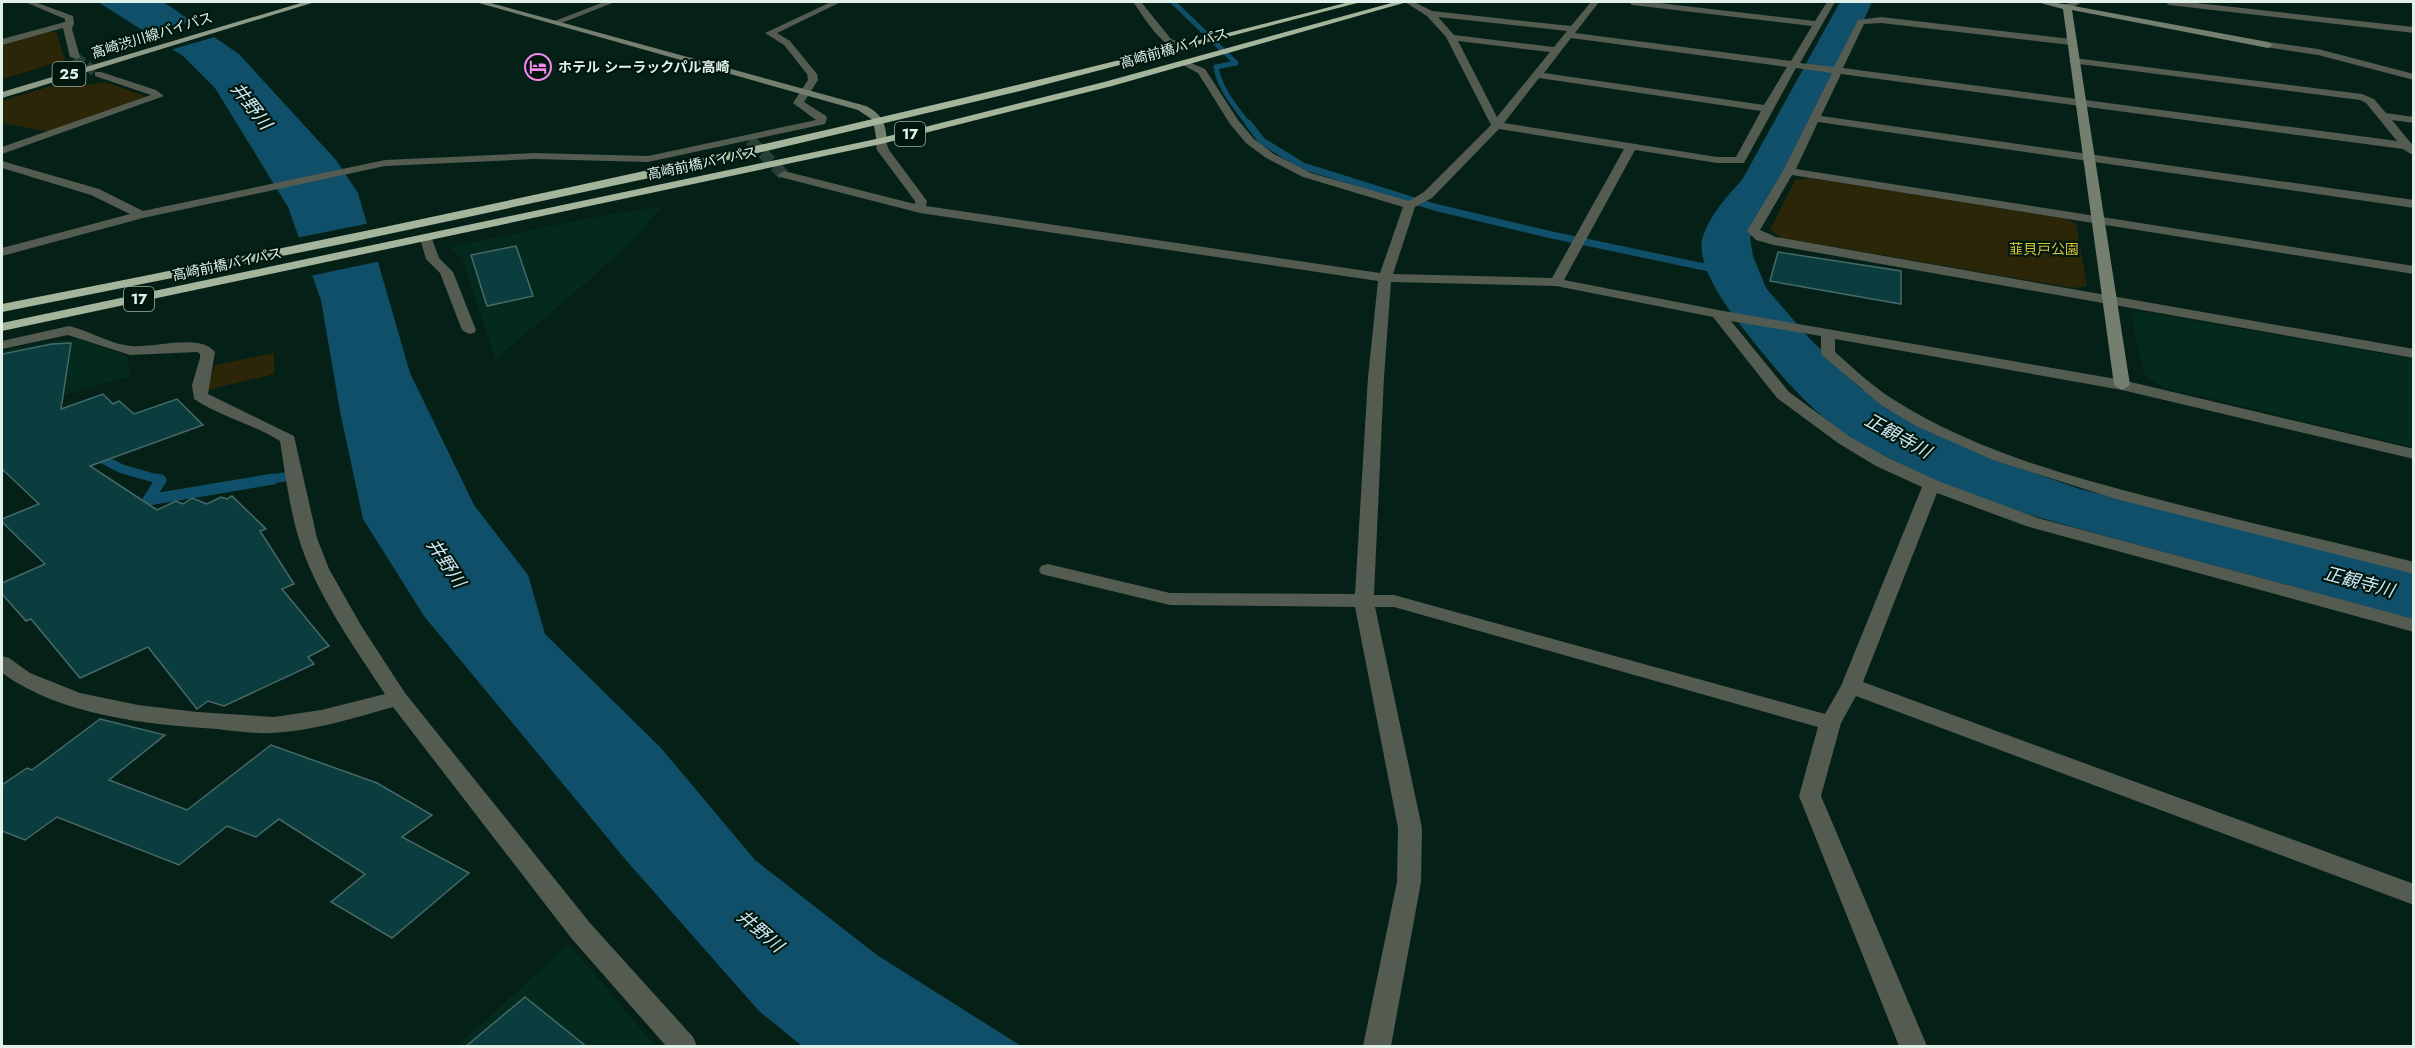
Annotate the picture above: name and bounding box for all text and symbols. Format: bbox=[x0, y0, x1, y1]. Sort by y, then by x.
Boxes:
street label: 高崎渋川線バイパス bbox=[89, 7, 215, 63]
street label: 高崎前橋バイパス bbox=[1118, 23, 1230, 73]
hotel icon: ホテル シーラックパル高崎 bbox=[523, 52, 553, 82]
place label: ホテル シーラックパル高崎 bbox=[558, 57, 730, 77]
road number: 25 bbox=[52, 62, 86, 86]
water label: 井野川 bbox=[224, 77, 279, 137]
road number: 17 bbox=[895, 122, 925, 146]
street label: 高崎前橋バイパス bbox=[645, 142, 759, 184]
park label: 韮貝戸公園 bbox=[2009, 239, 2079, 259]
street label: 高崎前橋バイパス bbox=[170, 243, 284, 285]
road number: 17 bbox=[124, 287, 154, 311]
water label: 正観寺川 bbox=[1860, 407, 1938, 466]
water label: 井野川 bbox=[420, 533, 473, 594]
water label: 正観寺川 bbox=[2321, 560, 2399, 604]
water label: 井野川 bbox=[731, 904, 791, 960]

